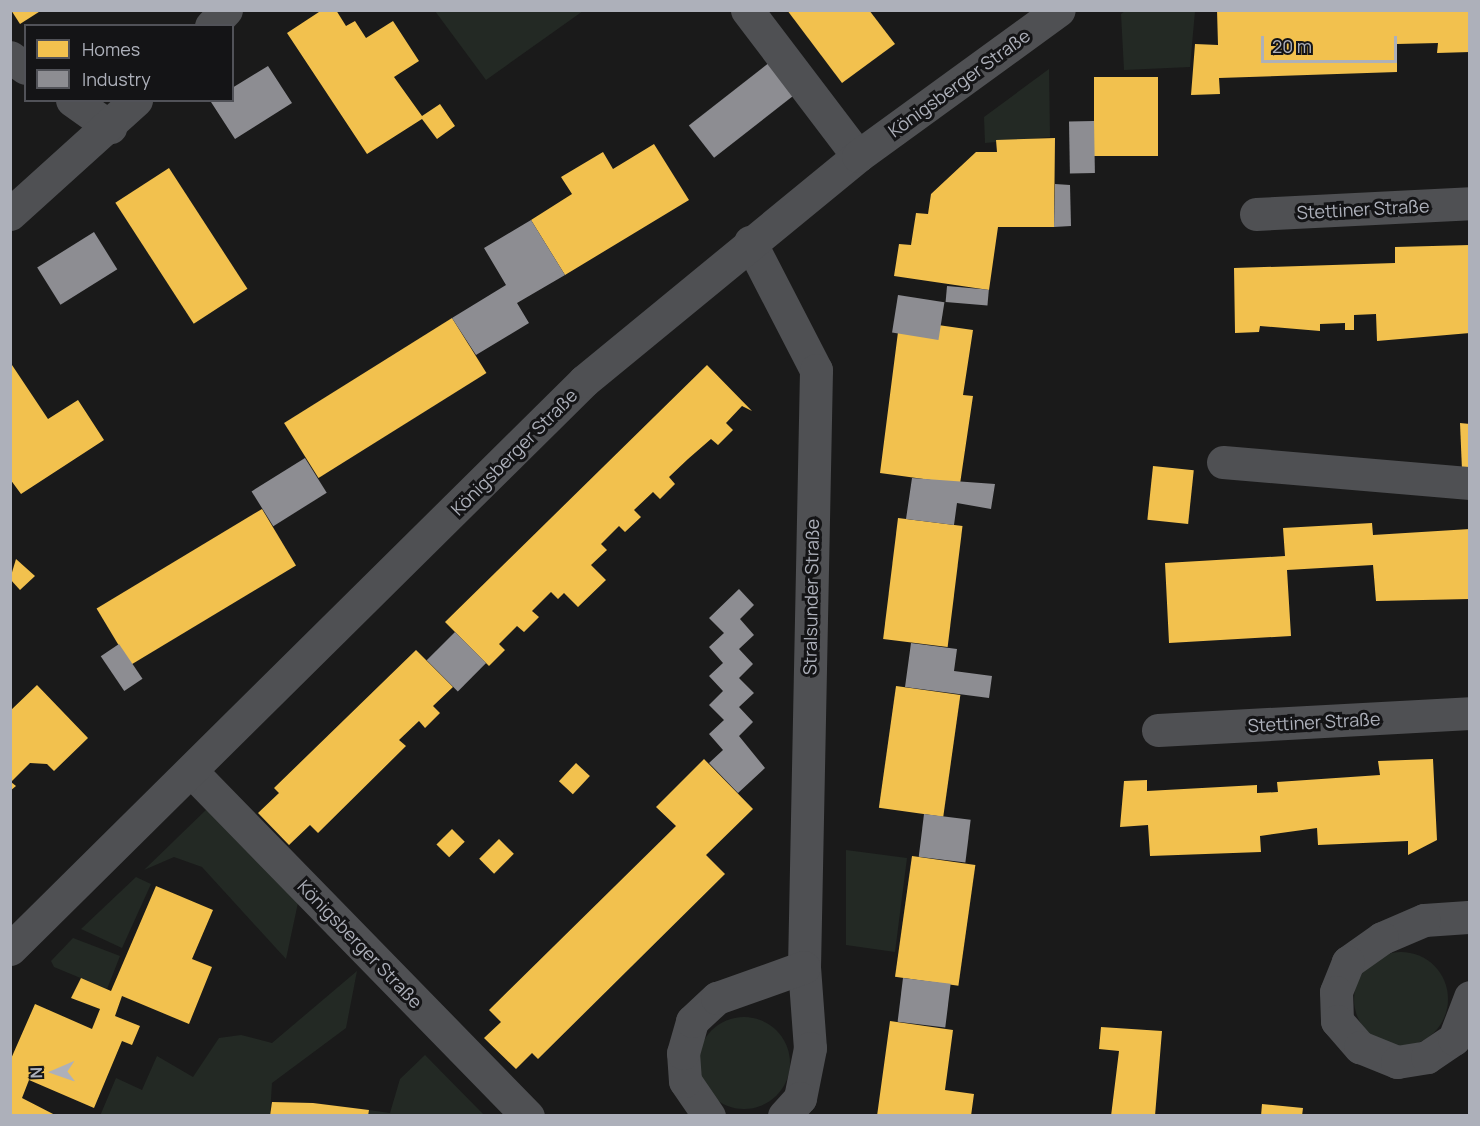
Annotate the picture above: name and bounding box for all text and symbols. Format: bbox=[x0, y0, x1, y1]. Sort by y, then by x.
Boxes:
legend bbox=[24, 24, 234, 102]
street label: Königsberger Straße bbox=[884, 24, 1034, 142]
scale bar bbox=[1264, 24, 1400, 62]
text: 20 m bbox=[1272, 34, 1312, 58]
text: Homes bbox=[82, 37, 140, 61]
text: Industry bbox=[82, 67, 151, 91]
street label: Stettiner Straße bbox=[1296, 195, 1430, 223]
street label: Königsberger Straße bbox=[446, 384, 582, 520]
street label: Stralsunder Straße bbox=[799, 519, 823, 675]
street label: Stettiner Straße bbox=[1247, 708, 1381, 736]
street label: Königsberger Straße bbox=[293, 875, 427, 1013]
north arrow bbox=[24, 1042, 84, 1102]
text: N bbox=[25, 1066, 47, 1079]

